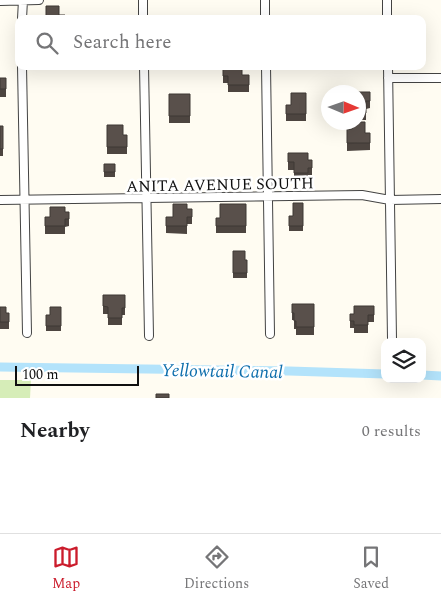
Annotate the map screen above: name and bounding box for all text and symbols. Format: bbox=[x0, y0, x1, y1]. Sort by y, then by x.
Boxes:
search box bbox=[15, 15, 426, 70]
text: Search here bbox=[73, 28, 172, 57]
icon: search bbox=[33, 29, 61, 57]
north arrow bbox=[321, 85, 366, 130]
street label: ANITA AVENUE SOUTH bbox=[126, 171, 314, 199]
map controls bbox=[381, 338, 426, 383]
button: layers bbox=[381, 338, 426, 383]
water label: Yellowtail Canal bbox=[161, 357, 283, 386]
scale bar bbox=[15, 363, 139, 386]
text: 100 m bbox=[22, 364, 59, 385]
text: Nearby bbox=[20, 415, 90, 447]
text: 0 results bbox=[362, 419, 421, 443]
tab: Map bbox=[52, 543, 80, 594]
tab: Directions bbox=[184, 543, 249, 594]
tab: Saved bbox=[353, 543, 389, 594]

